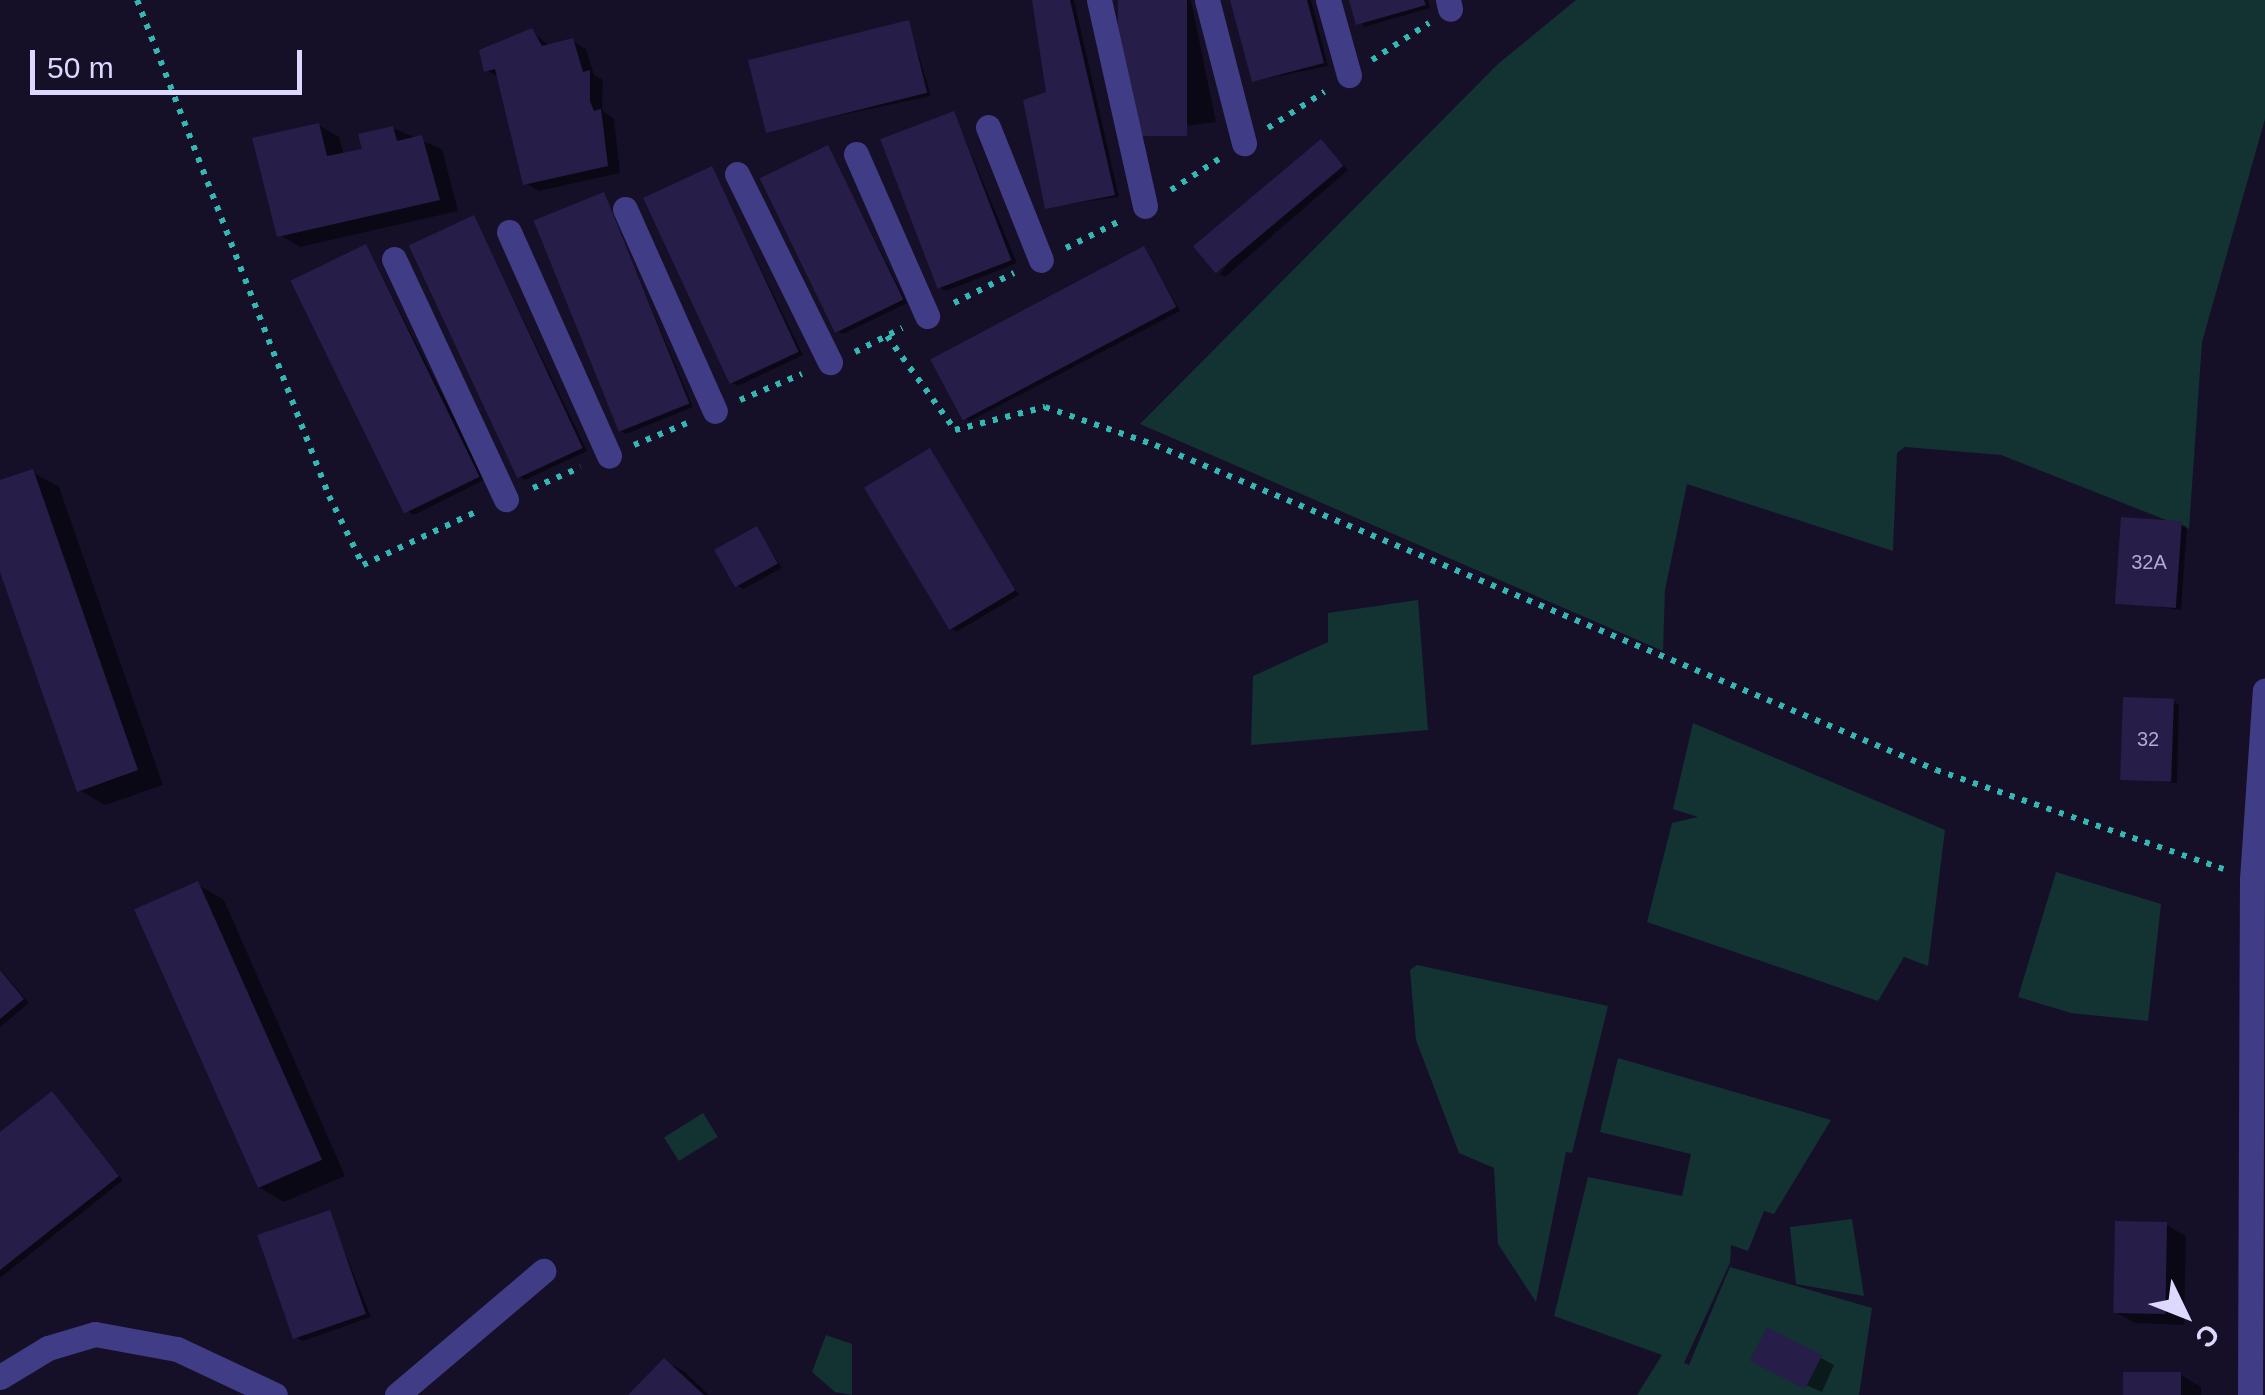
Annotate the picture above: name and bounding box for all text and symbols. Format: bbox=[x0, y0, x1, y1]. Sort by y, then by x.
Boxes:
scale bar bbox=[35, 30, 308, 92]
text: 50 m bbox=[47, 51, 114, 84]
house number: 32А bbox=[2131, 550, 2167, 574]
house number: 32 bbox=[2137, 727, 2159, 751]
north arrow bbox=[2135, 1265, 2235, 1365]
text: С bbox=[2189, 1318, 2226, 1354]

